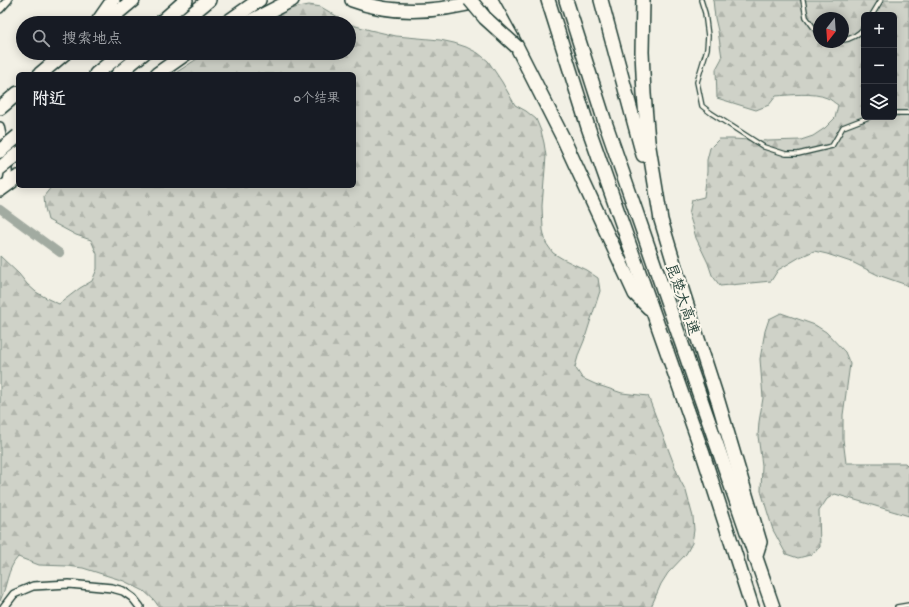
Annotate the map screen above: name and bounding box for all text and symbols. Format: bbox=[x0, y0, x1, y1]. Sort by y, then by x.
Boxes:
north arrow bbox=[813, 12, 849, 48]
map controls bbox=[861, 12, 897, 120]
button: + bbox=[861, 12, 897, 48]
search box bbox=[16, 16, 356, 60]
icon: search bbox=[30, 27, 52, 49]
text: 搜索地点 bbox=[62, 31, 122, 49]
button: − bbox=[861, 48, 897, 84]
button: layers bbox=[861, 84, 897, 120]
text: 附近 bbox=[32, 91, 66, 111]
text: 0个结果 bbox=[294, 92, 340, 107]
street label: 昆楚大高速 bbox=[660, 261, 703, 338]

